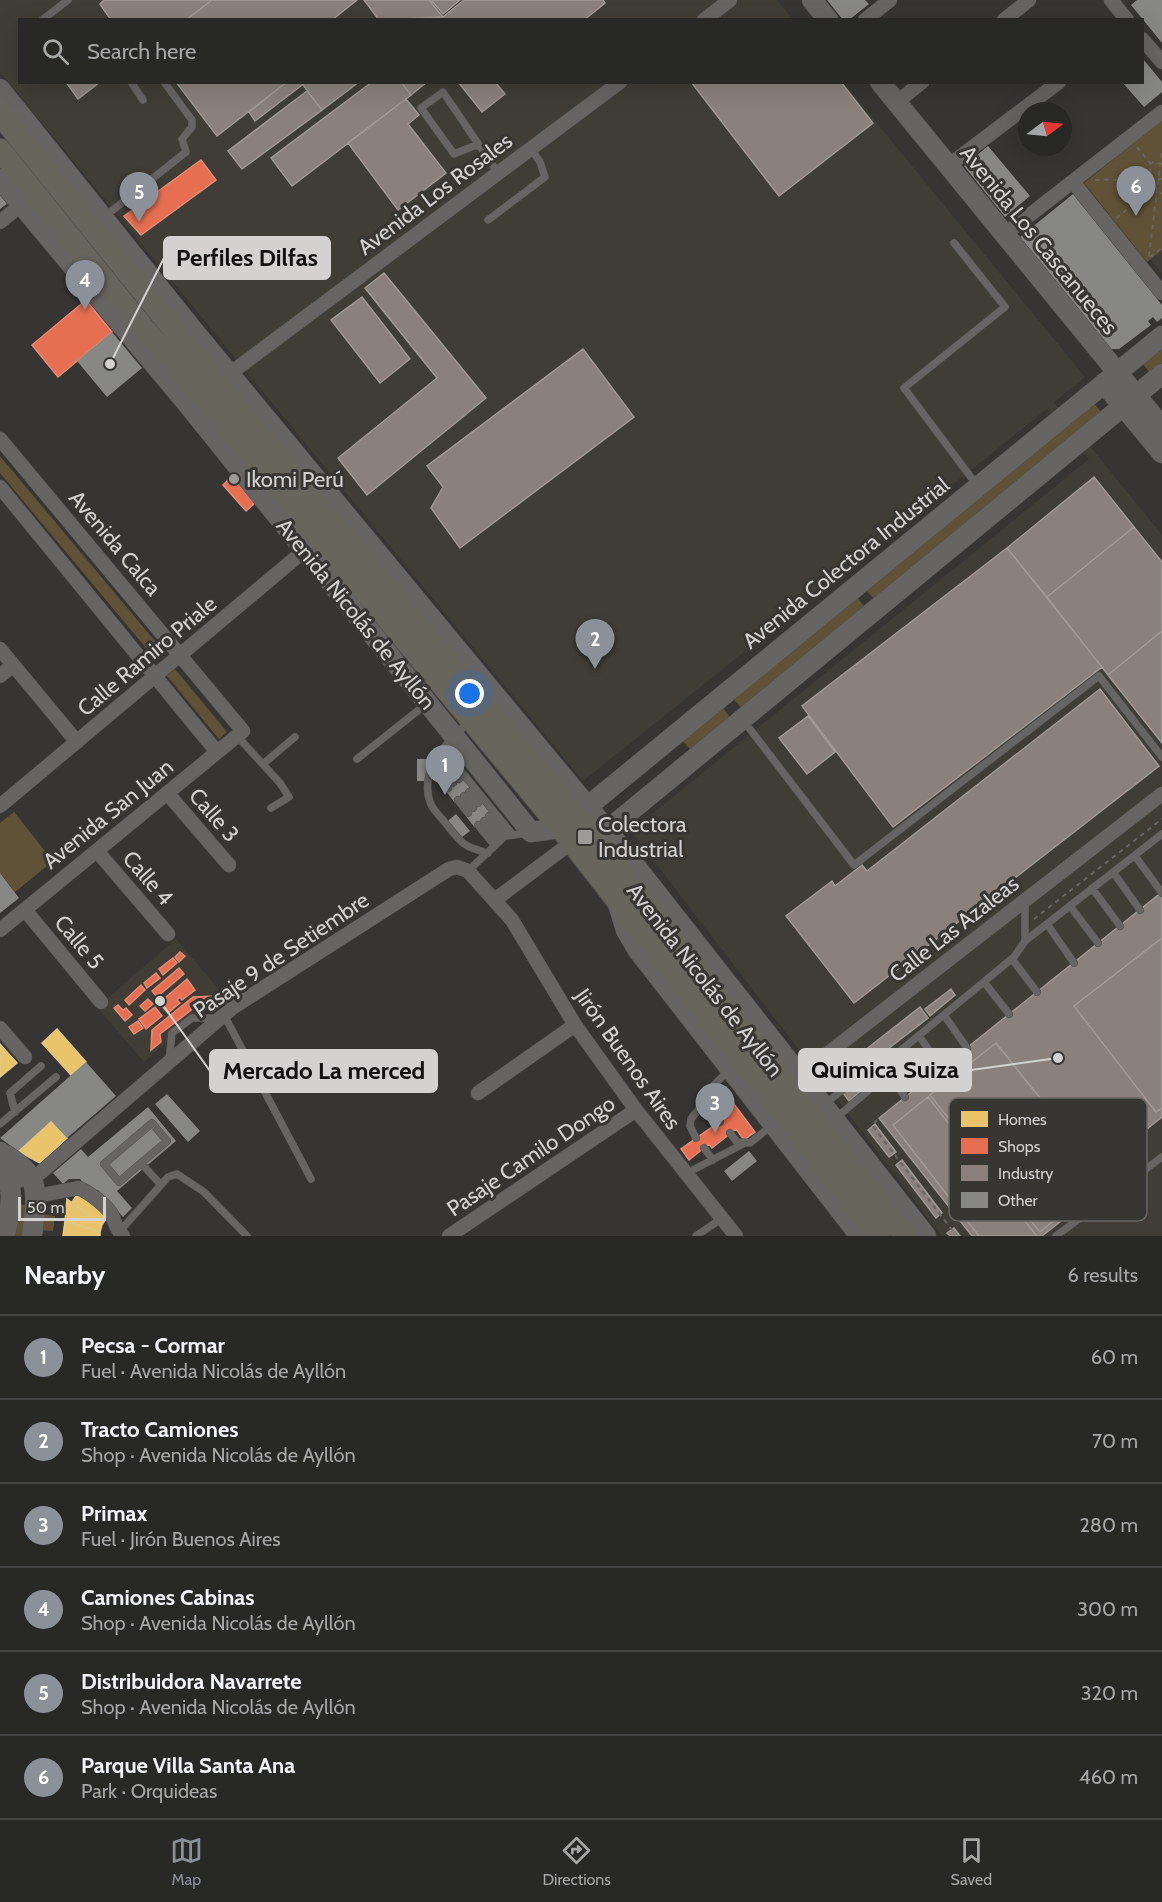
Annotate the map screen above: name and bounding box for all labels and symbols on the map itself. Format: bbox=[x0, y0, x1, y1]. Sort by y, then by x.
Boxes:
north arrow bbox=[1018, 102, 1072, 156]
street label: Avenida Los Rosales bbox=[352, 127, 518, 261]
street label: Avenida Los Cascanueces bbox=[954, 140, 1124, 340]
pin: 6 bbox=[1116, 166, 1156, 216]
pin: 5 bbox=[120, 172, 158, 222]
callout: Perfiles Dilfas bbox=[164, 237, 330, 279]
text: Perfiles Dilfas bbox=[176, 243, 318, 272]
pin: 4 bbox=[66, 260, 104, 310]
place label: Ikomi Perú bbox=[246, 466, 344, 493]
street label: Avenida Colectora Industrial bbox=[737, 471, 955, 655]
marker: Ikomi Perú bbox=[227, 472, 241, 486]
street label: Avenida Calca bbox=[63, 485, 167, 601]
street label: Avenida Nicolás de Ayllón bbox=[271, 513, 441, 715]
street label: Calle Ramiro Priale bbox=[72, 590, 222, 722]
pin: 2 bbox=[576, 620, 614, 669]
your location bbox=[455, 679, 484, 708]
pin: 1 bbox=[426, 746, 464, 795]
street label: Avenida San Juan bbox=[37, 753, 179, 875]
street label: Calle 3 bbox=[183, 783, 245, 847]
place label: Colectora Industrial bbox=[598, 811, 687, 863]
marker: Colectora Industrial bbox=[576, 828, 594, 846]
street label: Calle 4 bbox=[117, 845, 179, 911]
street label: Calle Las Azaleas bbox=[884, 870, 1024, 988]
street label: Avenida Nicolás de Ayllón bbox=[621, 878, 789, 1082]
street label: Pasaje 9 de Setiembre bbox=[188, 886, 374, 1024]
street label: Calle 5 bbox=[49, 909, 109, 975]
street label: Jirón Buenos Aires bbox=[569, 983, 687, 1135]
callout: Quimica Suiza bbox=[799, 1049, 971, 1091]
callout: Mercado La merced bbox=[210, 1050, 437, 1092]
text: Quimica Suiza bbox=[811, 1055, 959, 1084]
text: Mercado La merced bbox=[223, 1056, 425, 1085]
pin: 3 bbox=[696, 1084, 734, 1133]
street label: Pasaje Camilo Dongo bbox=[442, 1090, 620, 1222]
legend bbox=[949, 1098, 1147, 1221]
text: Homes bbox=[998, 1110, 1047, 1129]
text: Shops bbox=[998, 1137, 1041, 1156]
text: Industry bbox=[998, 1164, 1053, 1183]
text: Other bbox=[998, 1191, 1039, 1210]
scale bar bbox=[18, 1194, 106, 1222]

